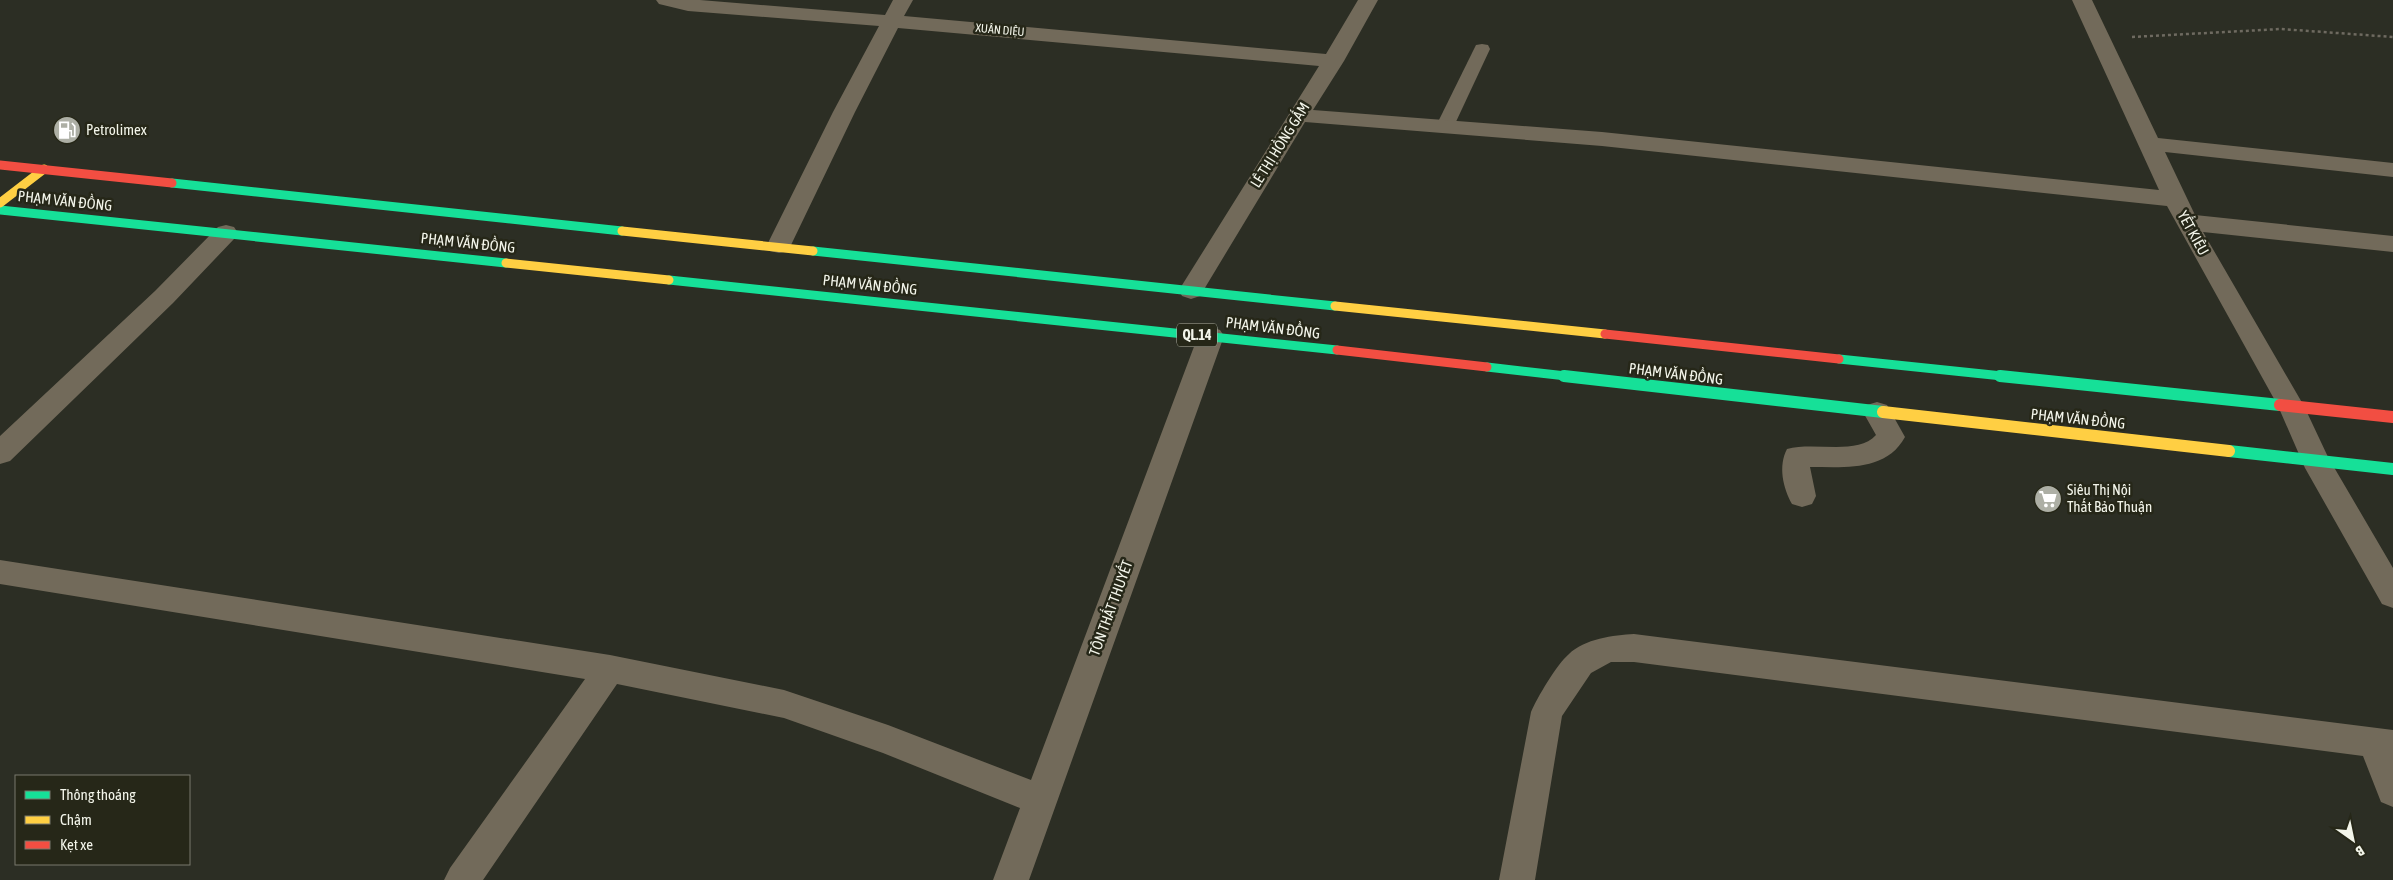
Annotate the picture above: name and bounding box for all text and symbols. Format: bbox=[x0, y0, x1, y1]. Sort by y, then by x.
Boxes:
street label: XUÂN DIỆU bbox=[975, 21, 1025, 39]
street label: LÊ THỊ HỒNG GẤM bbox=[1246, 99, 1313, 190]
fuel station icon: Petrolimex bbox=[52, 115, 82, 145]
place label: Petrolimex bbox=[86, 121, 147, 138]
street label: PHẠM VĂN ĐỒNG bbox=[17, 186, 113, 214]
street label: YẾT KIÊU bbox=[2174, 207, 2213, 258]
street label: PHẠM VĂN ĐỒNG bbox=[420, 228, 516, 256]
street label: PHẠM VĂN ĐỒNG bbox=[822, 270, 918, 298]
street label: PHẠM VĂN ĐỒNG bbox=[1225, 312, 1321, 342]
road number: QL.14 bbox=[1177, 324, 1217, 346]
street label: PHẠM VĂN ĐỒNG bbox=[1628, 358, 1724, 388]
street label: PHẠM VĂN ĐỒNG bbox=[2030, 404, 2126, 432]
place label: Siêu Thị Nội Thất Bảo Thuận bbox=[2067, 481, 2152, 515]
supermarket icon: Siêu Thị Nội Thất Bảo Thuận bbox=[2033, 484, 2063, 514]
street label: TÔN THẤT THUYẾT bbox=[1084, 557, 1136, 658]
legend bbox=[15, 775, 190, 865]
text: Thông thoáng bbox=[60, 786, 136, 803]
text: Chậm bbox=[60, 811, 92, 828]
north arrow bbox=[2328, 815, 2378, 865]
text: Kẹt xe bbox=[60, 836, 93, 853]
text: B bbox=[2353, 842, 2367, 860]

